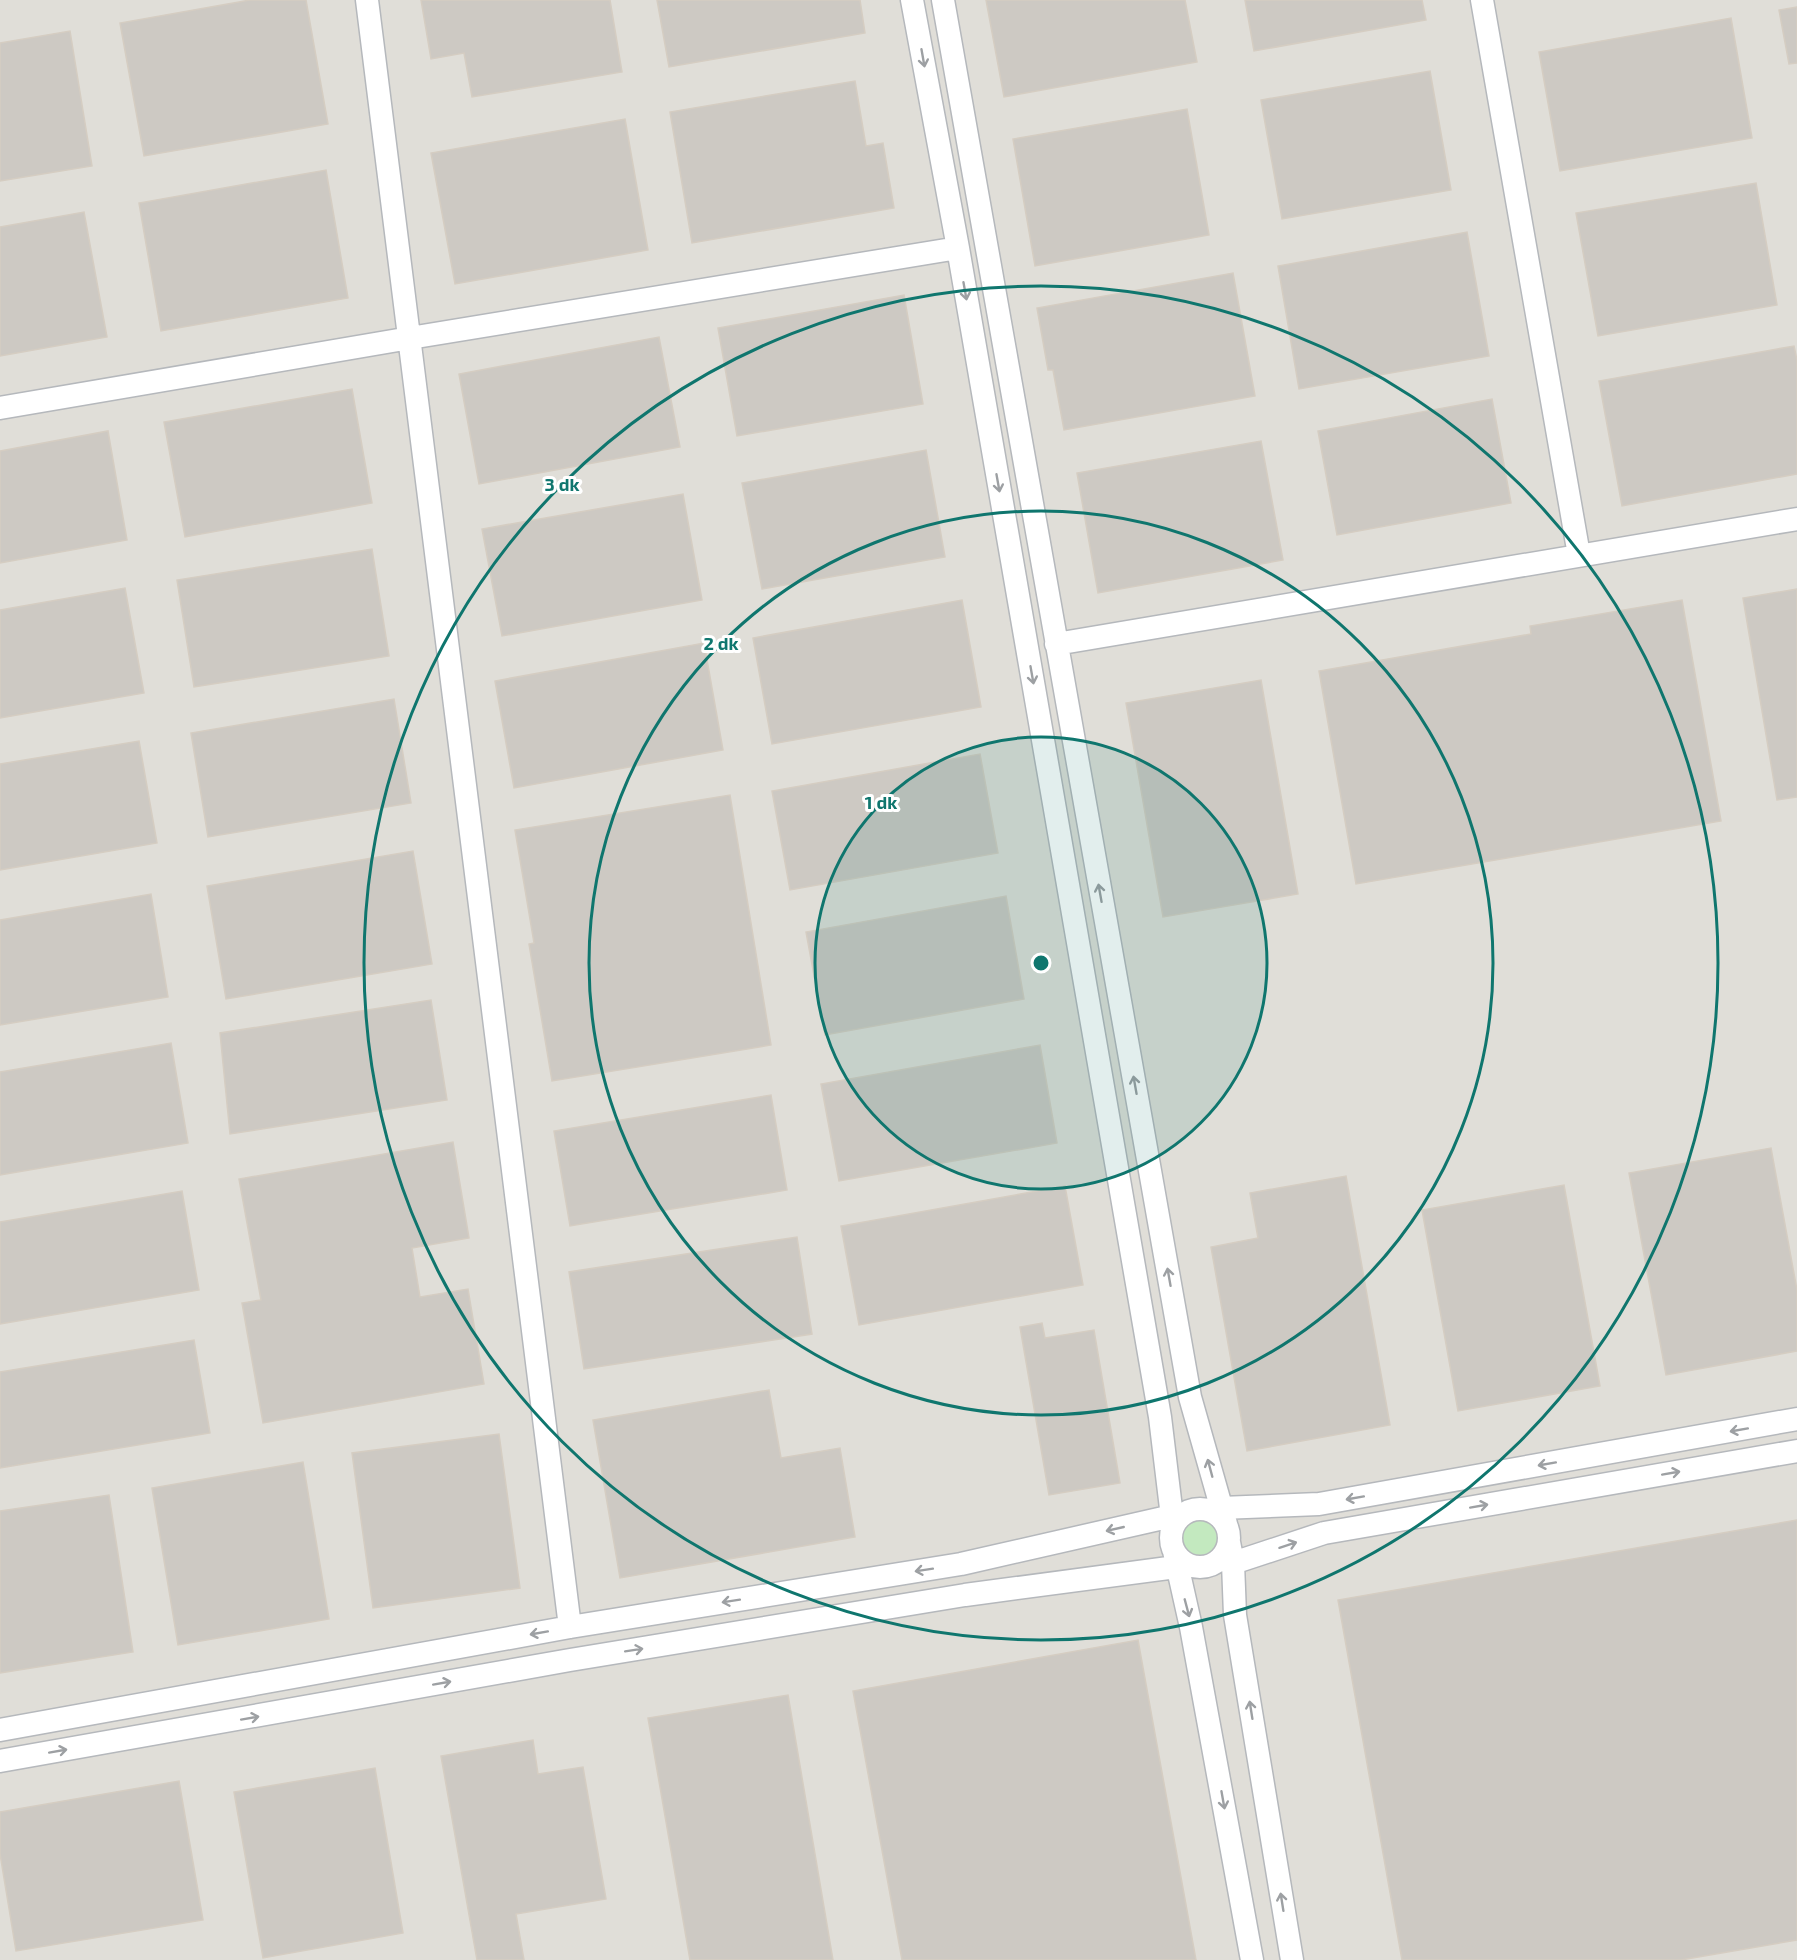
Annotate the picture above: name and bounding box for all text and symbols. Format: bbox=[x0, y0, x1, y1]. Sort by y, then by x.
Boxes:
one-way arrow bbox=[918, 47, 929, 67]
one-way arrow bbox=[960, 280, 971, 300]
text: 3 dk bbox=[545, 473, 579, 495]
one-way arrow bbox=[993, 473, 1004, 492]
text: 2 dk bbox=[703, 632, 739, 654]
one-way arrow bbox=[1026, 665, 1037, 684]
text: 1 dk bbox=[865, 791, 897, 813]
one-way arrow bbox=[1095, 884, 1106, 904]
centre of rings bbox=[1031, 953, 1051, 973]
one-way arrow bbox=[1129, 1076, 1140, 1096]
one-way arrow bbox=[1163, 1268, 1174, 1288]
one-way arrow bbox=[1730, 1424, 1750, 1435]
one-way arrow bbox=[1204, 1459, 1215, 1478]
one-way arrow bbox=[1538, 1459, 1558, 1470]
one-way arrow bbox=[1661, 1467, 1681, 1478]
one-way arrow bbox=[1346, 1493, 1366, 1504]
one-way arrow bbox=[1469, 1500, 1488, 1511]
one-way arrow bbox=[1105, 1524, 1125, 1535]
one-way arrow bbox=[1278, 1538, 1297, 1549]
one-way arrow bbox=[914, 1564, 934, 1575]
one-way arrow bbox=[722, 1596, 742, 1607]
one-way arrow bbox=[1181, 1599, 1193, 1618]
one-way arrow bbox=[530, 1627, 549, 1638]
one-way arrow bbox=[623, 1644, 643, 1655]
one-way arrow bbox=[431, 1678, 451, 1689]
one-way arrow bbox=[1245, 1700, 1256, 1720]
one-way arrow bbox=[239, 1712, 259, 1723]
one-way arrow bbox=[47, 1745, 67, 1756]
one-way arrow bbox=[1218, 1790, 1229, 1809]
one-way arrow bbox=[1277, 1893, 1288, 1913]

